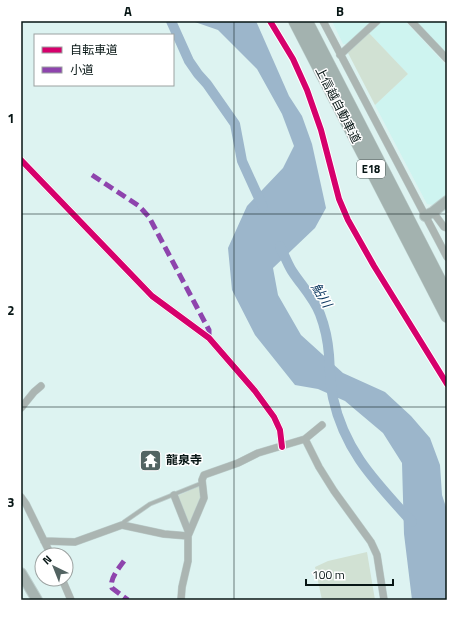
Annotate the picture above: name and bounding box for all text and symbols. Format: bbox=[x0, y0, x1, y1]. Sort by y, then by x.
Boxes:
text: A bbox=[124, 1, 132, 21]
text: B bbox=[336, 1, 344, 21]
legend bbox=[34, 34, 174, 86]
text: 自転車道 bbox=[70, 40, 118, 59]
text: 小道 bbox=[70, 60, 94, 79]
street label: 上信越自動車道 bbox=[311, 63, 366, 147]
text: 1 bbox=[7, 108, 15, 128]
road number: E18 bbox=[357, 160, 385, 178]
water label: 鮎川 bbox=[307, 279, 338, 313]
text: 2 bbox=[7, 300, 15, 320]
temple icon: 龍泉寺 bbox=[137, 447, 163, 473]
place label: 龍泉寺 bbox=[166, 450, 202, 469]
text: 3 bbox=[7, 492, 15, 512]
north arrow bbox=[34, 547, 74, 587]
text: N bbox=[39, 551, 55, 568]
scale bar bbox=[306, 561, 393, 587]
text: 100 m bbox=[312, 565, 345, 584]

